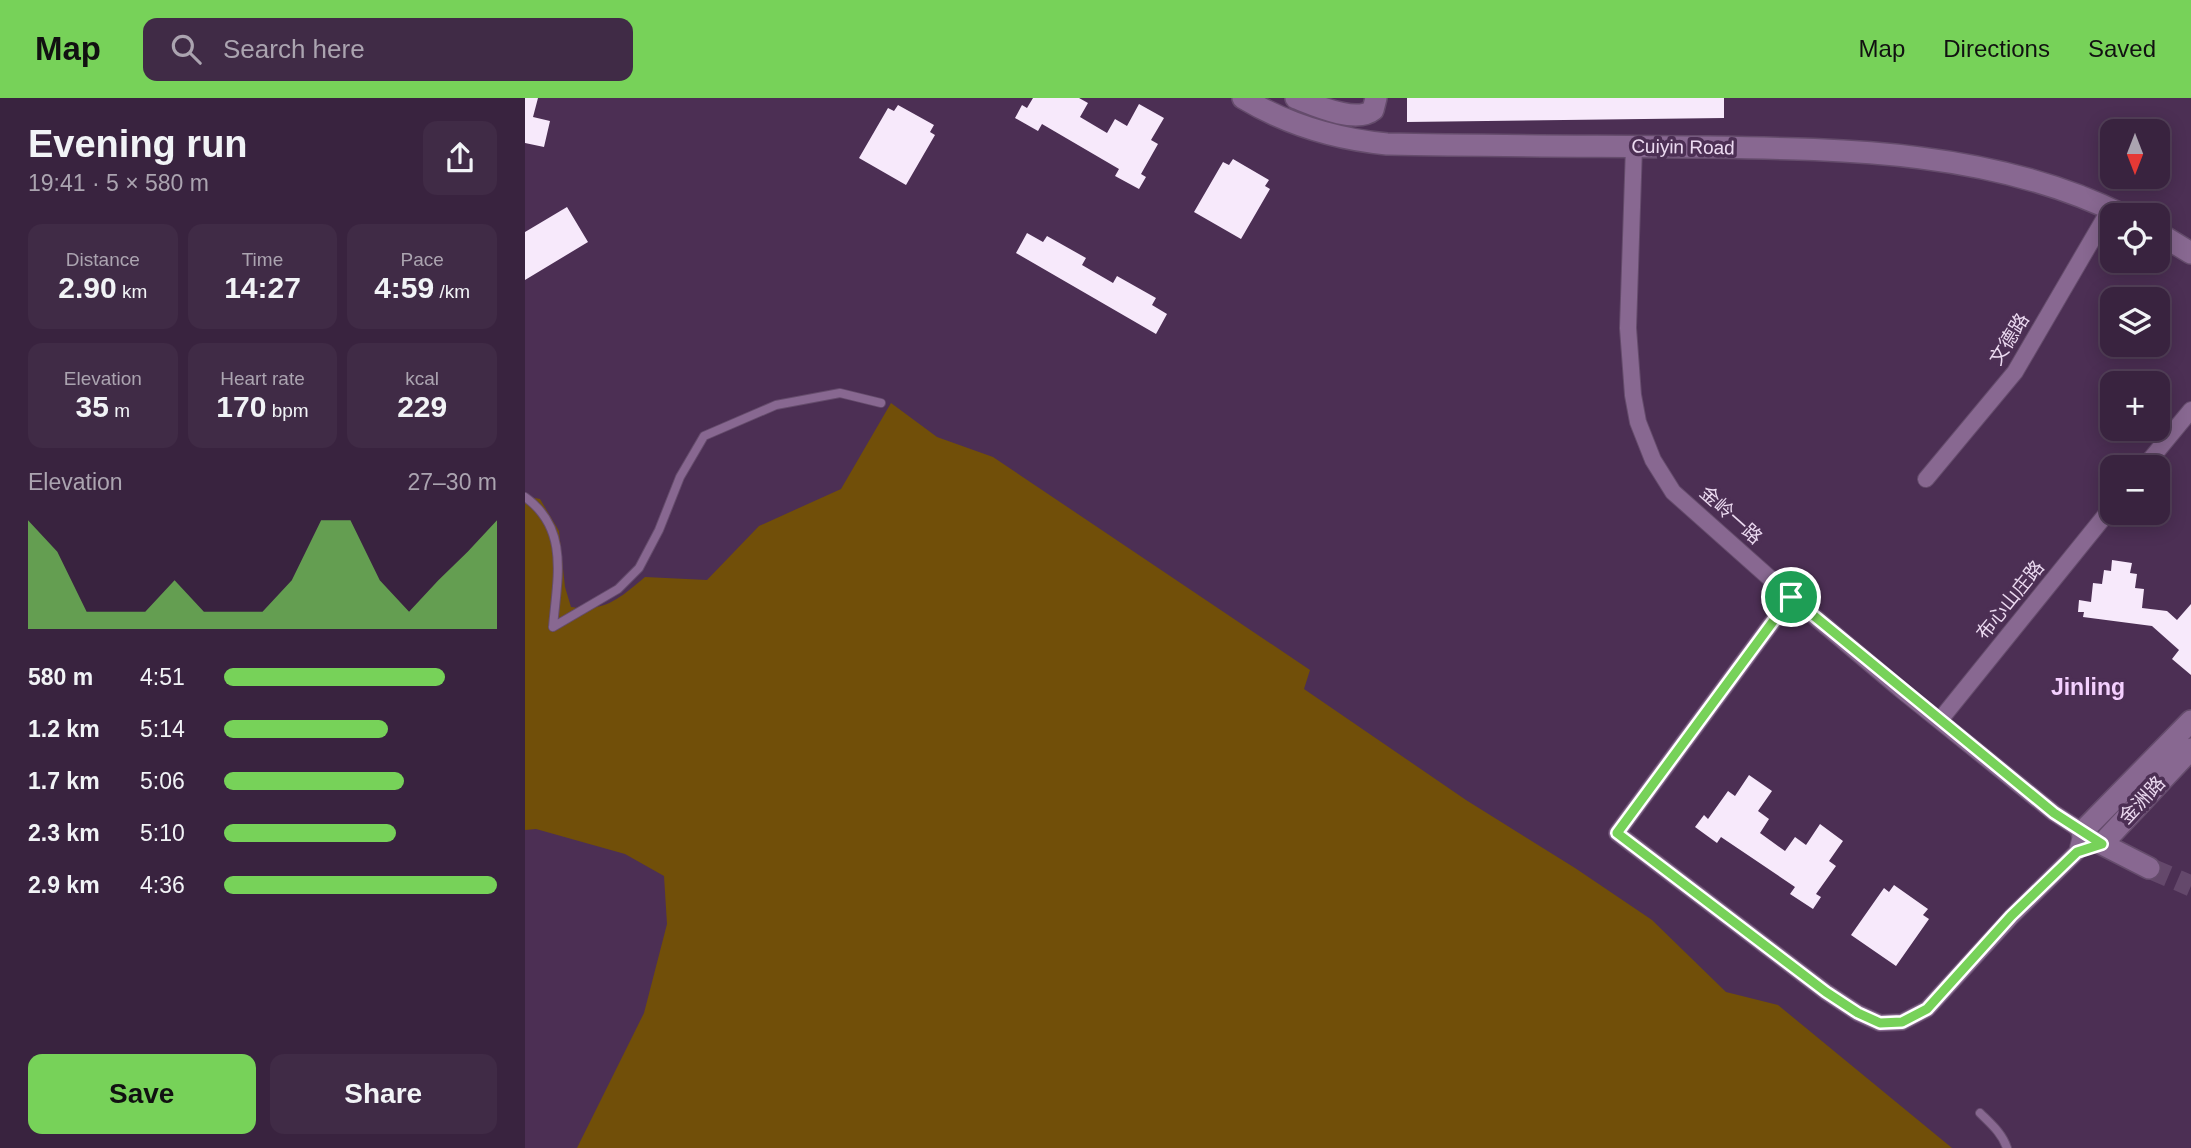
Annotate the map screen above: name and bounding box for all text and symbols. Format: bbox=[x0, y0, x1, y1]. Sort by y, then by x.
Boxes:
search box bbox=[143, 18, 633, 81]
text: Map bbox=[35, 30, 101, 67]
icon: search bbox=[167, 30, 205, 68]
text: Search here bbox=[223, 34, 365, 64]
text: Map bbox=[1859, 35, 1905, 62]
text: Directions bbox=[1943, 35, 2050, 62]
text: Saved bbox=[2088, 35, 2156, 62]
north arrow bbox=[2100, 119, 2170, 189]
map controls bbox=[2100, 119, 2170, 525]
button: share bbox=[423, 121, 497, 195]
text: Evening run bbox=[28, 123, 248, 165]
street label: Cuiyin Road bbox=[1631, 136, 1735, 158]
text: 19:41 · 5 × 580 m bbox=[28, 170, 209, 196]
button: locate bbox=[2100, 203, 2170, 273]
text: Distance bbox=[66, 249, 140, 270]
text: Time bbox=[242, 249, 283, 270]
text: Pace bbox=[401, 249, 444, 270]
text: 2.90 bbox=[58, 271, 117, 304]
text: 14:27 bbox=[224, 271, 301, 304]
text: 4:59 bbox=[374, 271, 434, 304]
text: km bbox=[117, 281, 147, 302]
text: /km bbox=[434, 281, 470, 302]
button: layers bbox=[2100, 287, 2170, 357]
street label: 文德路 bbox=[1985, 309, 2033, 369]
text: Elevation bbox=[64, 368, 142, 389]
text: Heart rate bbox=[220, 368, 305, 389]
text: kcal bbox=[405, 368, 439, 389]
button: + bbox=[2100, 371, 2170, 441]
text: 35 bbox=[76, 390, 109, 423]
text: 170 bbox=[216, 390, 266, 423]
text: 229 bbox=[397, 390, 447, 423]
text: m bbox=[109, 400, 130, 421]
text: bpm bbox=[266, 400, 309, 421]
button: − bbox=[2100, 455, 2170, 525]
text: Elevation bbox=[28, 469, 123, 495]
text: 27–30 m bbox=[407, 469, 497, 495]
street label: 金岭一路 bbox=[1696, 482, 1766, 548]
street label: 布心山庄路 bbox=[1972, 556, 2048, 644]
pin bbox=[1761, 567, 1821, 627]
icon: arrive bbox=[1772, 578, 1810, 616]
text: 580 m bbox=[28, 664, 93, 690]
text: 4:51 bbox=[140, 664, 185, 690]
district label: Jinling bbox=[2051, 674, 2125, 700]
text: 1.2 km bbox=[28, 716, 100, 742]
text: 5:14 bbox=[140, 716, 185, 742]
text: 1.7 km bbox=[28, 768, 100, 794]
text: 5:06 bbox=[140, 768, 185, 794]
street label: 金洲路 bbox=[2115, 772, 2169, 828]
text: 2.3 km bbox=[28, 820, 100, 846]
text: 5:10 bbox=[140, 820, 185, 846]
text: 2.9 km bbox=[28, 872, 100, 898]
text: 4:36 bbox=[140, 872, 185, 898]
button: Save bbox=[28, 1054, 256, 1134]
button: Share bbox=[270, 1054, 497, 1134]

